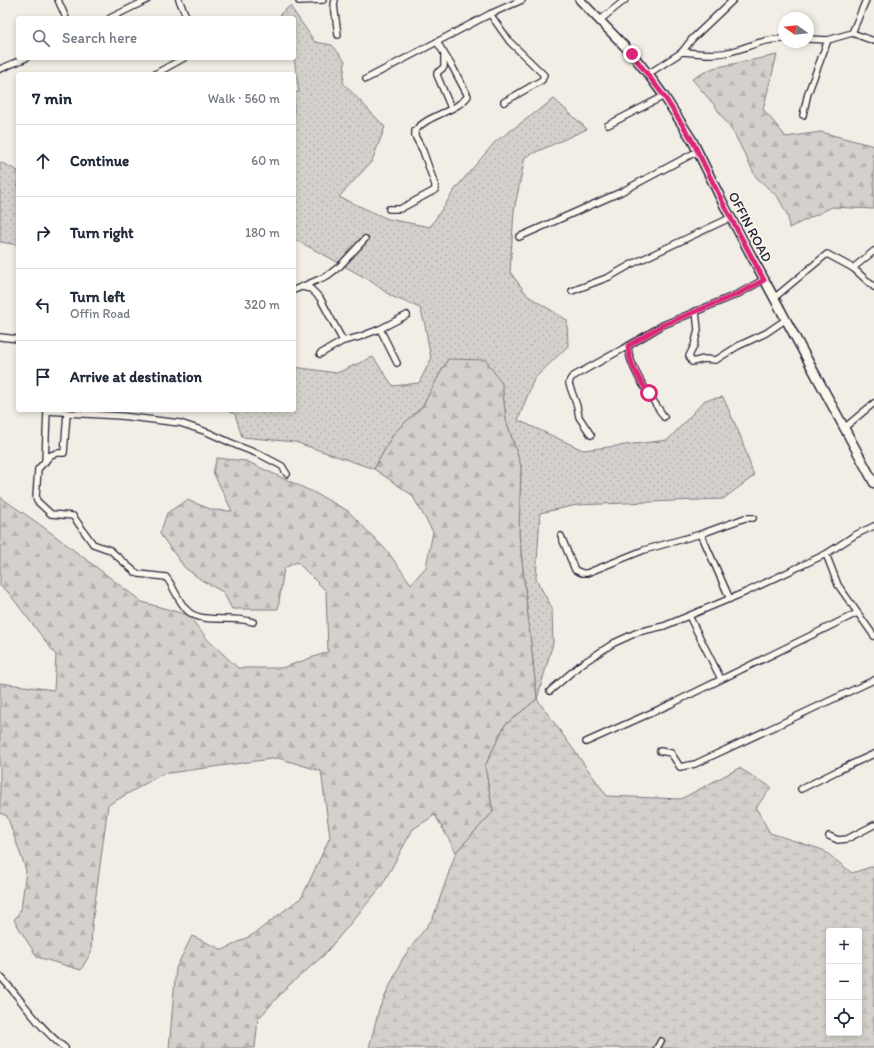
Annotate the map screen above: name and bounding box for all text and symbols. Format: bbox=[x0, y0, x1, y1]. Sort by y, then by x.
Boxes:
north arrow bbox=[778, 12, 814, 48]
search box bbox=[16, 16, 296, 60]
icon: search bbox=[30, 27, 52, 49]
text: Search here bbox=[62, 29, 137, 47]
route end bbox=[623, 45, 641, 63]
text: 7 min bbox=[32, 88, 72, 108]
text: Walk · 560 m bbox=[208, 91, 280, 106]
icon: ahead bbox=[32, 150, 54, 172]
text: Continue bbox=[70, 152, 129, 170]
text: 60 m bbox=[251, 153, 280, 168]
street label: OFFIN ROAD bbox=[724, 189, 776, 265]
icon: right bbox=[32, 222, 54, 244]
text: Turn right bbox=[70, 224, 134, 242]
text: 180 m bbox=[245, 225, 280, 240]
text: Turn left bbox=[70, 288, 125, 306]
icon: left bbox=[32, 294, 54, 316]
text: 320 m bbox=[244, 297, 280, 312]
text: Offin Road bbox=[70, 306, 130, 321]
icon: arrive bbox=[32, 366, 54, 388]
text: Arrive at destination bbox=[70, 368, 202, 386]
route start bbox=[640, 384, 658, 402]
map controls bbox=[826, 928, 862, 1036]
button: + bbox=[826, 928, 862, 964]
button: − bbox=[826, 964, 862, 1000]
button: locate bbox=[826, 1000, 862, 1036]

